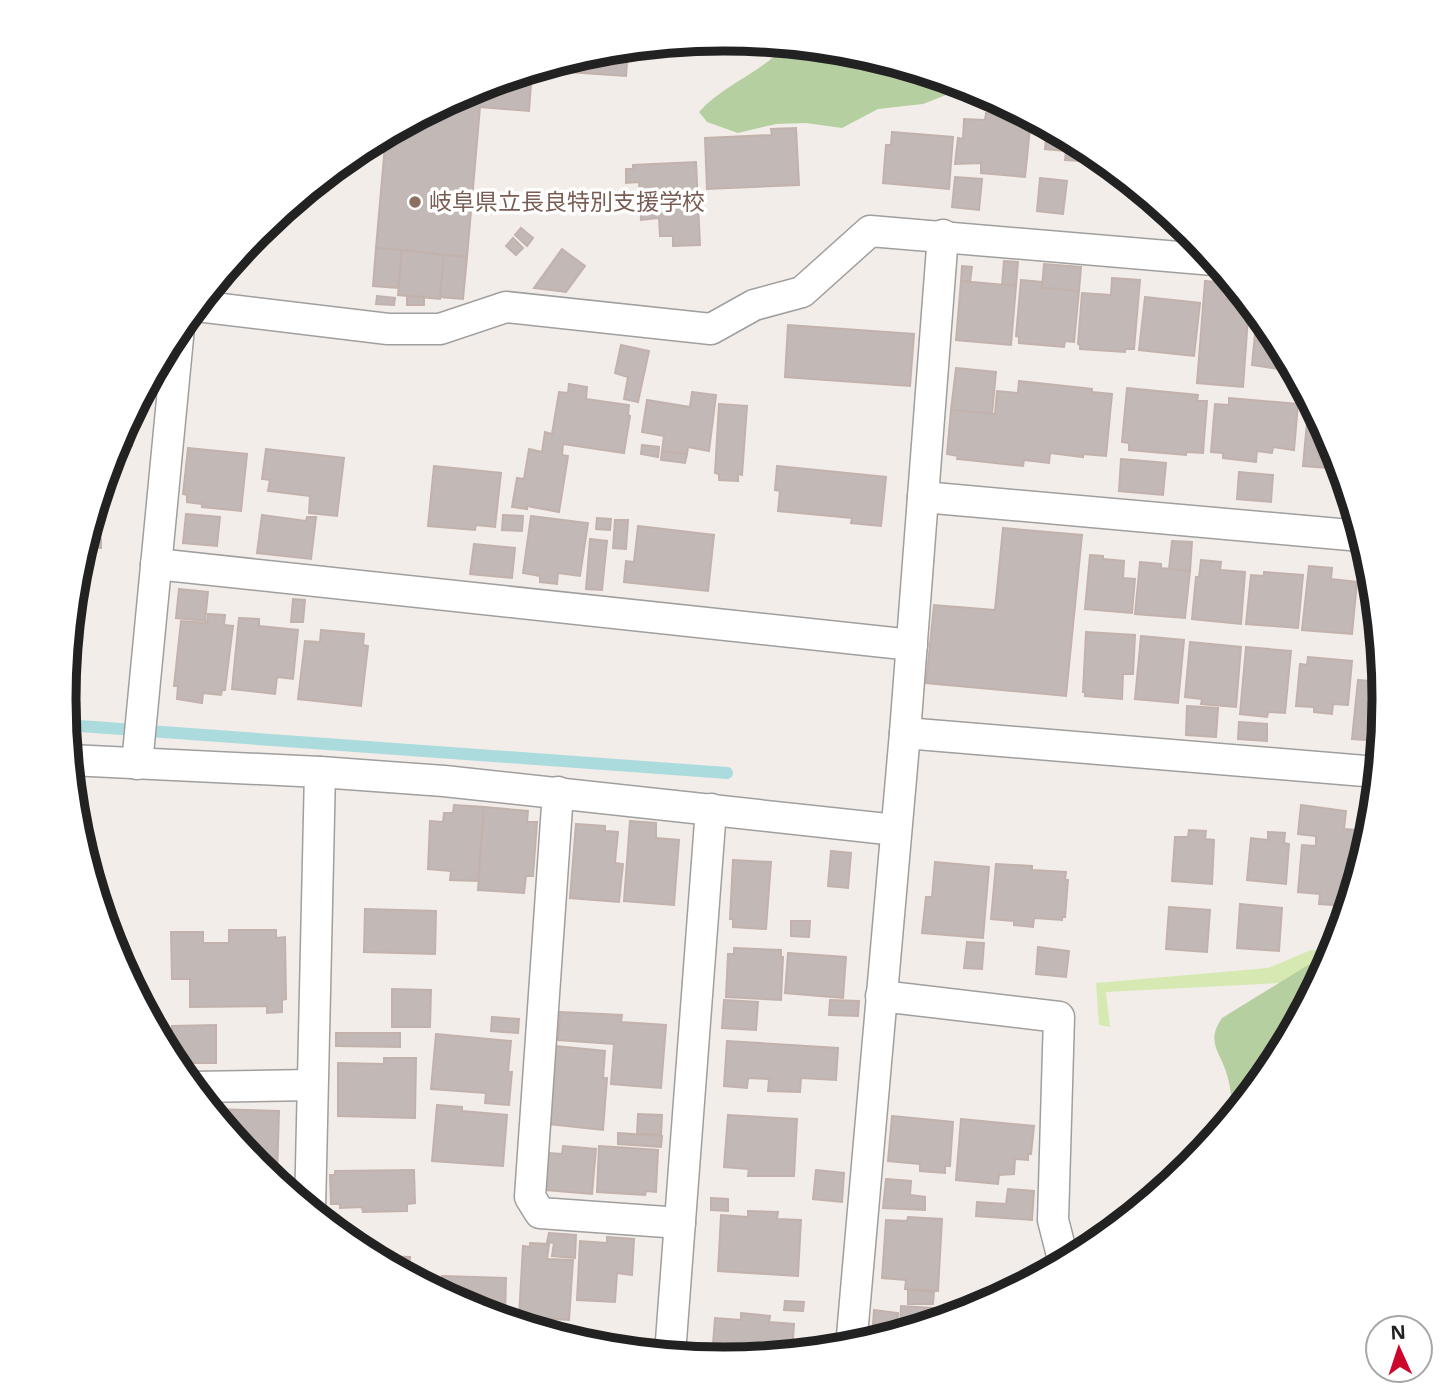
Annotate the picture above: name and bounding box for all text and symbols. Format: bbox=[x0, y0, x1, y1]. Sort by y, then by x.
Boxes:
place label: 岐阜県立長良特別支援学校 bbox=[429, 185, 705, 217]
marker: 岐阜県立長良特別支援学校 bbox=[407, 194, 423, 210]
north arrow bbox=[1364, 1314, 1434, 1384]
text: N bbox=[1390, 1319, 1407, 1345]

